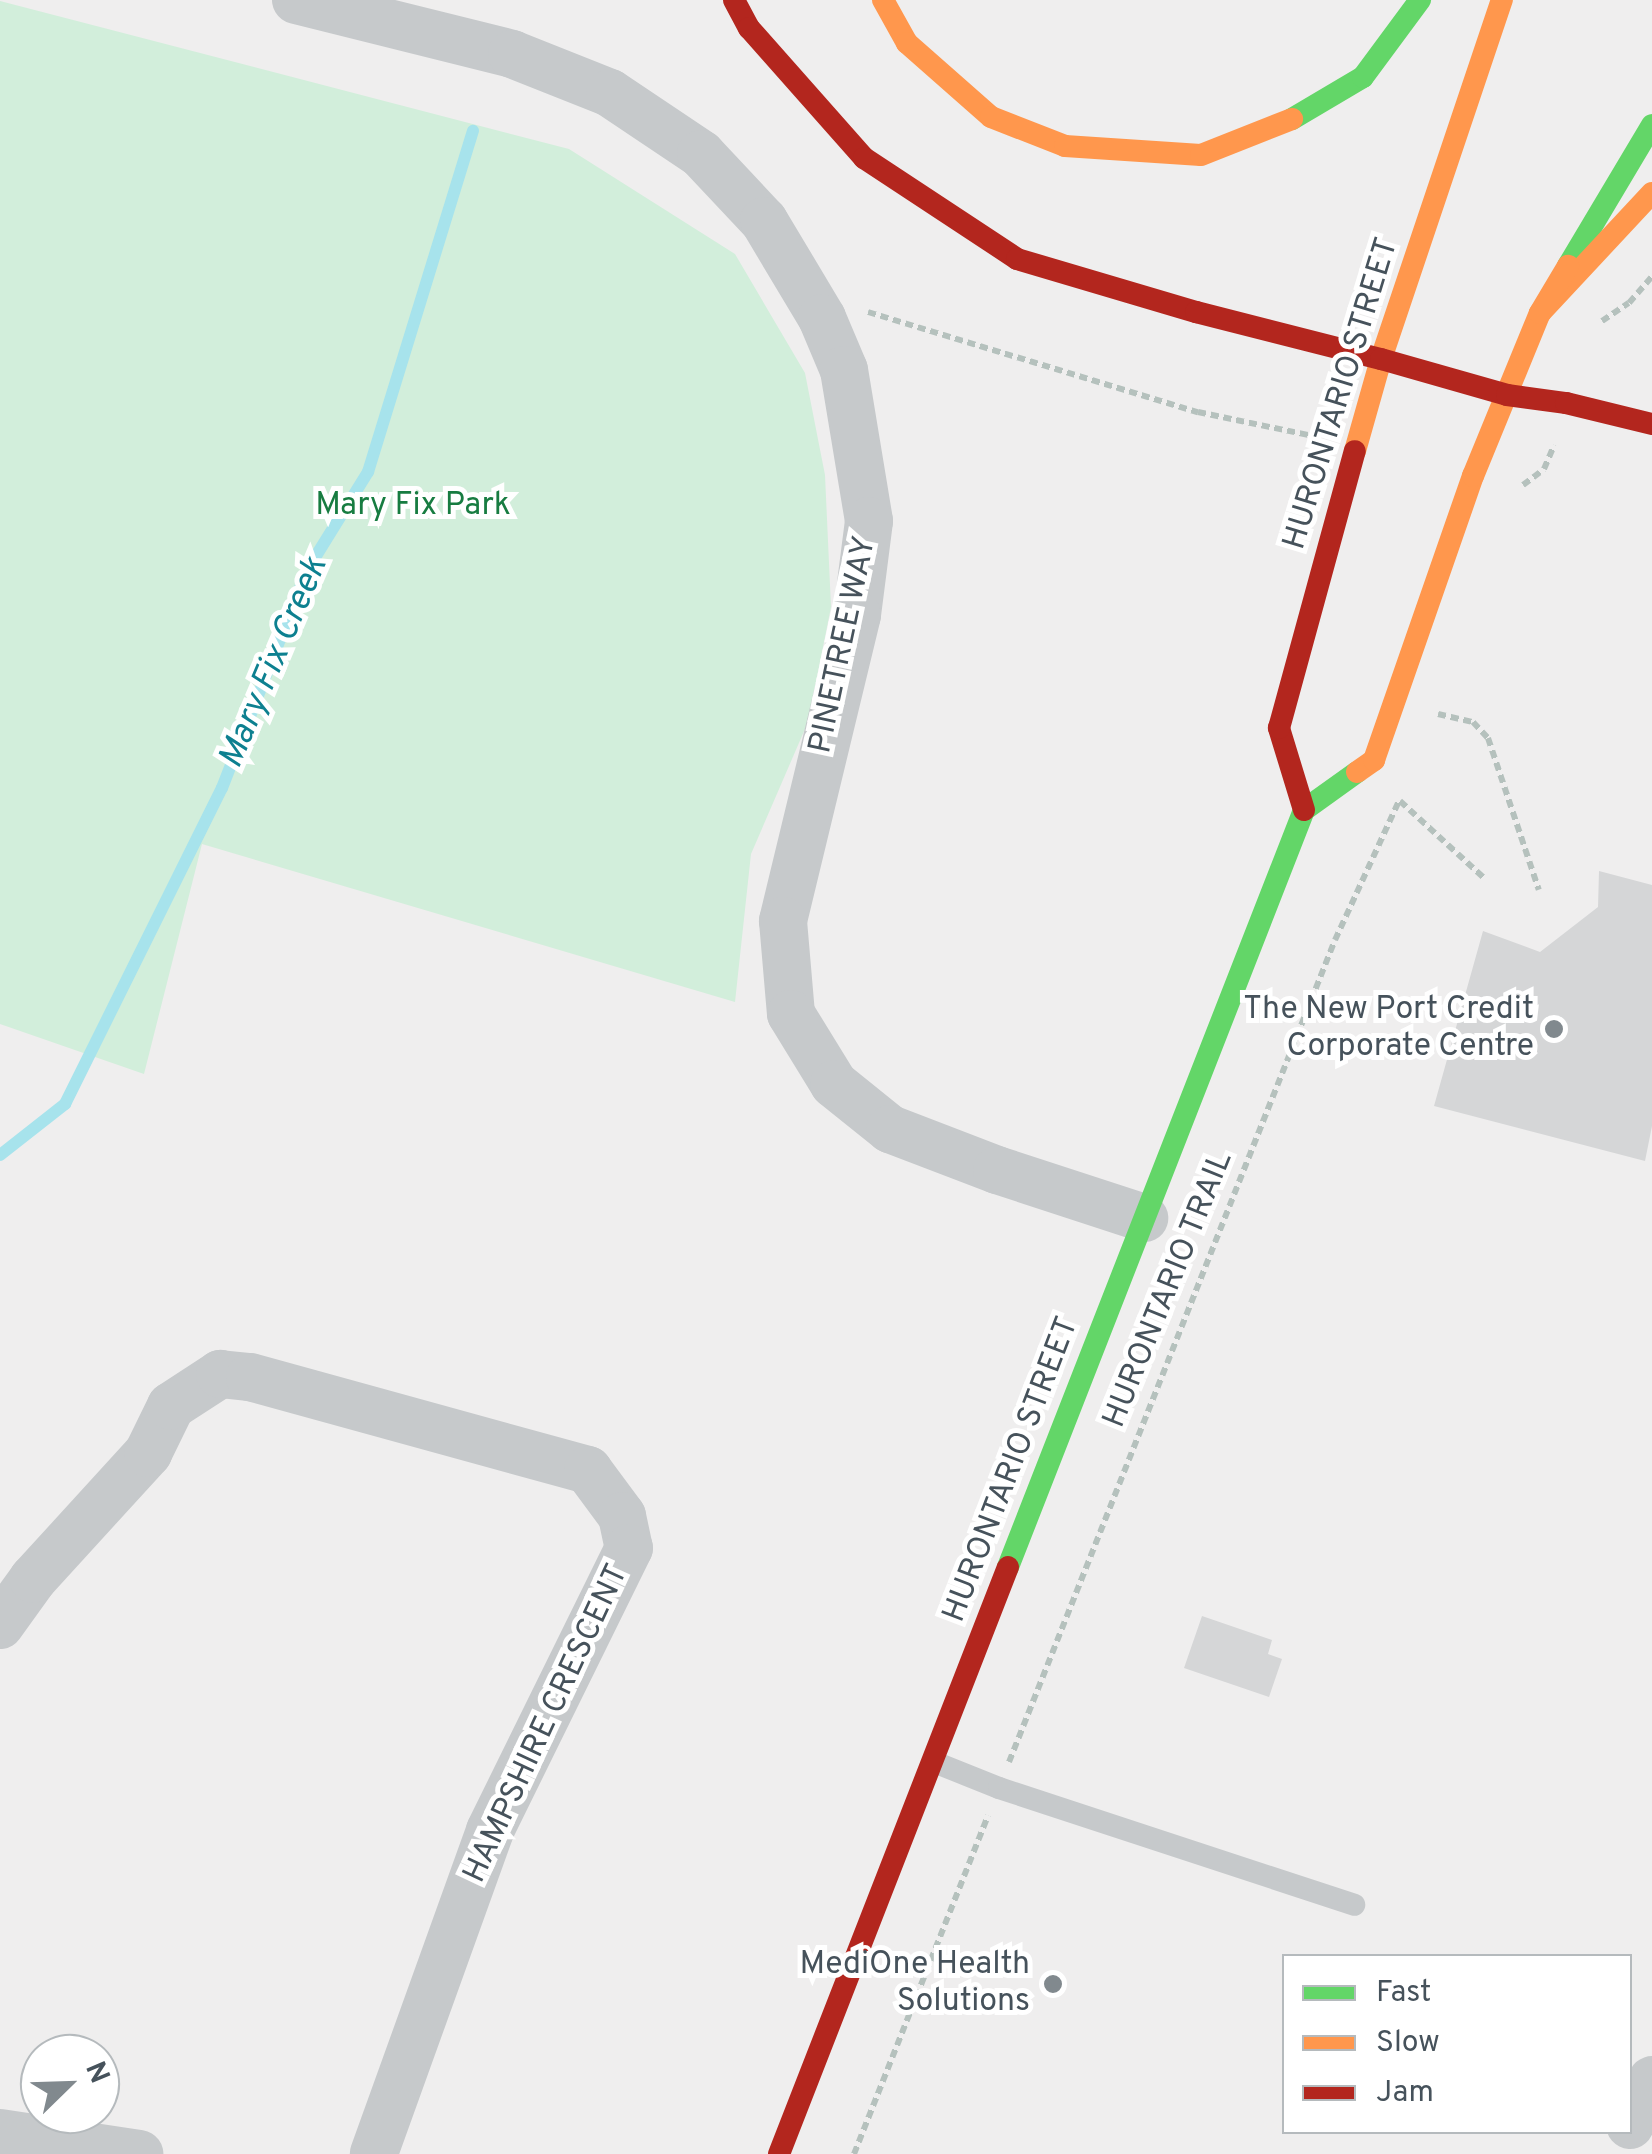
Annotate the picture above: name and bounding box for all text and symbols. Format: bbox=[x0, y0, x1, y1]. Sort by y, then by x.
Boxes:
street label: HURONTARIO STREET bbox=[1276, 234, 1408, 554]
park label: Mary Fix Park bbox=[315, 487, 511, 525]
street label: PINETREE WAY bbox=[802, 533, 886, 757]
water label: Mary Fix Creek bbox=[211, 551, 337, 775]
place label: The New Port Credit Corporate Centre bbox=[1243, 992, 1534, 1067]
marker: The New Port Credit Corporate Centre bbox=[1543, 1018, 1565, 1040]
street label: HURONTARIO TRAIL bbox=[1096, 1146, 1242, 1434]
street label: HURONTARIO STREET bbox=[936, 1312, 1088, 1628]
street label: HAMPSHIRE CRESCENT bbox=[456, 1559, 638, 1889]
place label: MediOne Health Solutions bbox=[799, 1947, 1030, 2022]
legend bbox=[1282, 1954, 1632, 2134]
marker: MediOne Health Solutions bbox=[1040, 1971, 1066, 1997]
text: Fast bbox=[1376, 1975, 1431, 2012]
text: Slow bbox=[1376, 2025, 1440, 2062]
north arrow bbox=[20, 2034, 120, 2134]
text: N bbox=[75, 2057, 116, 2089]
text: Jam bbox=[1376, 2075, 1434, 2112]

